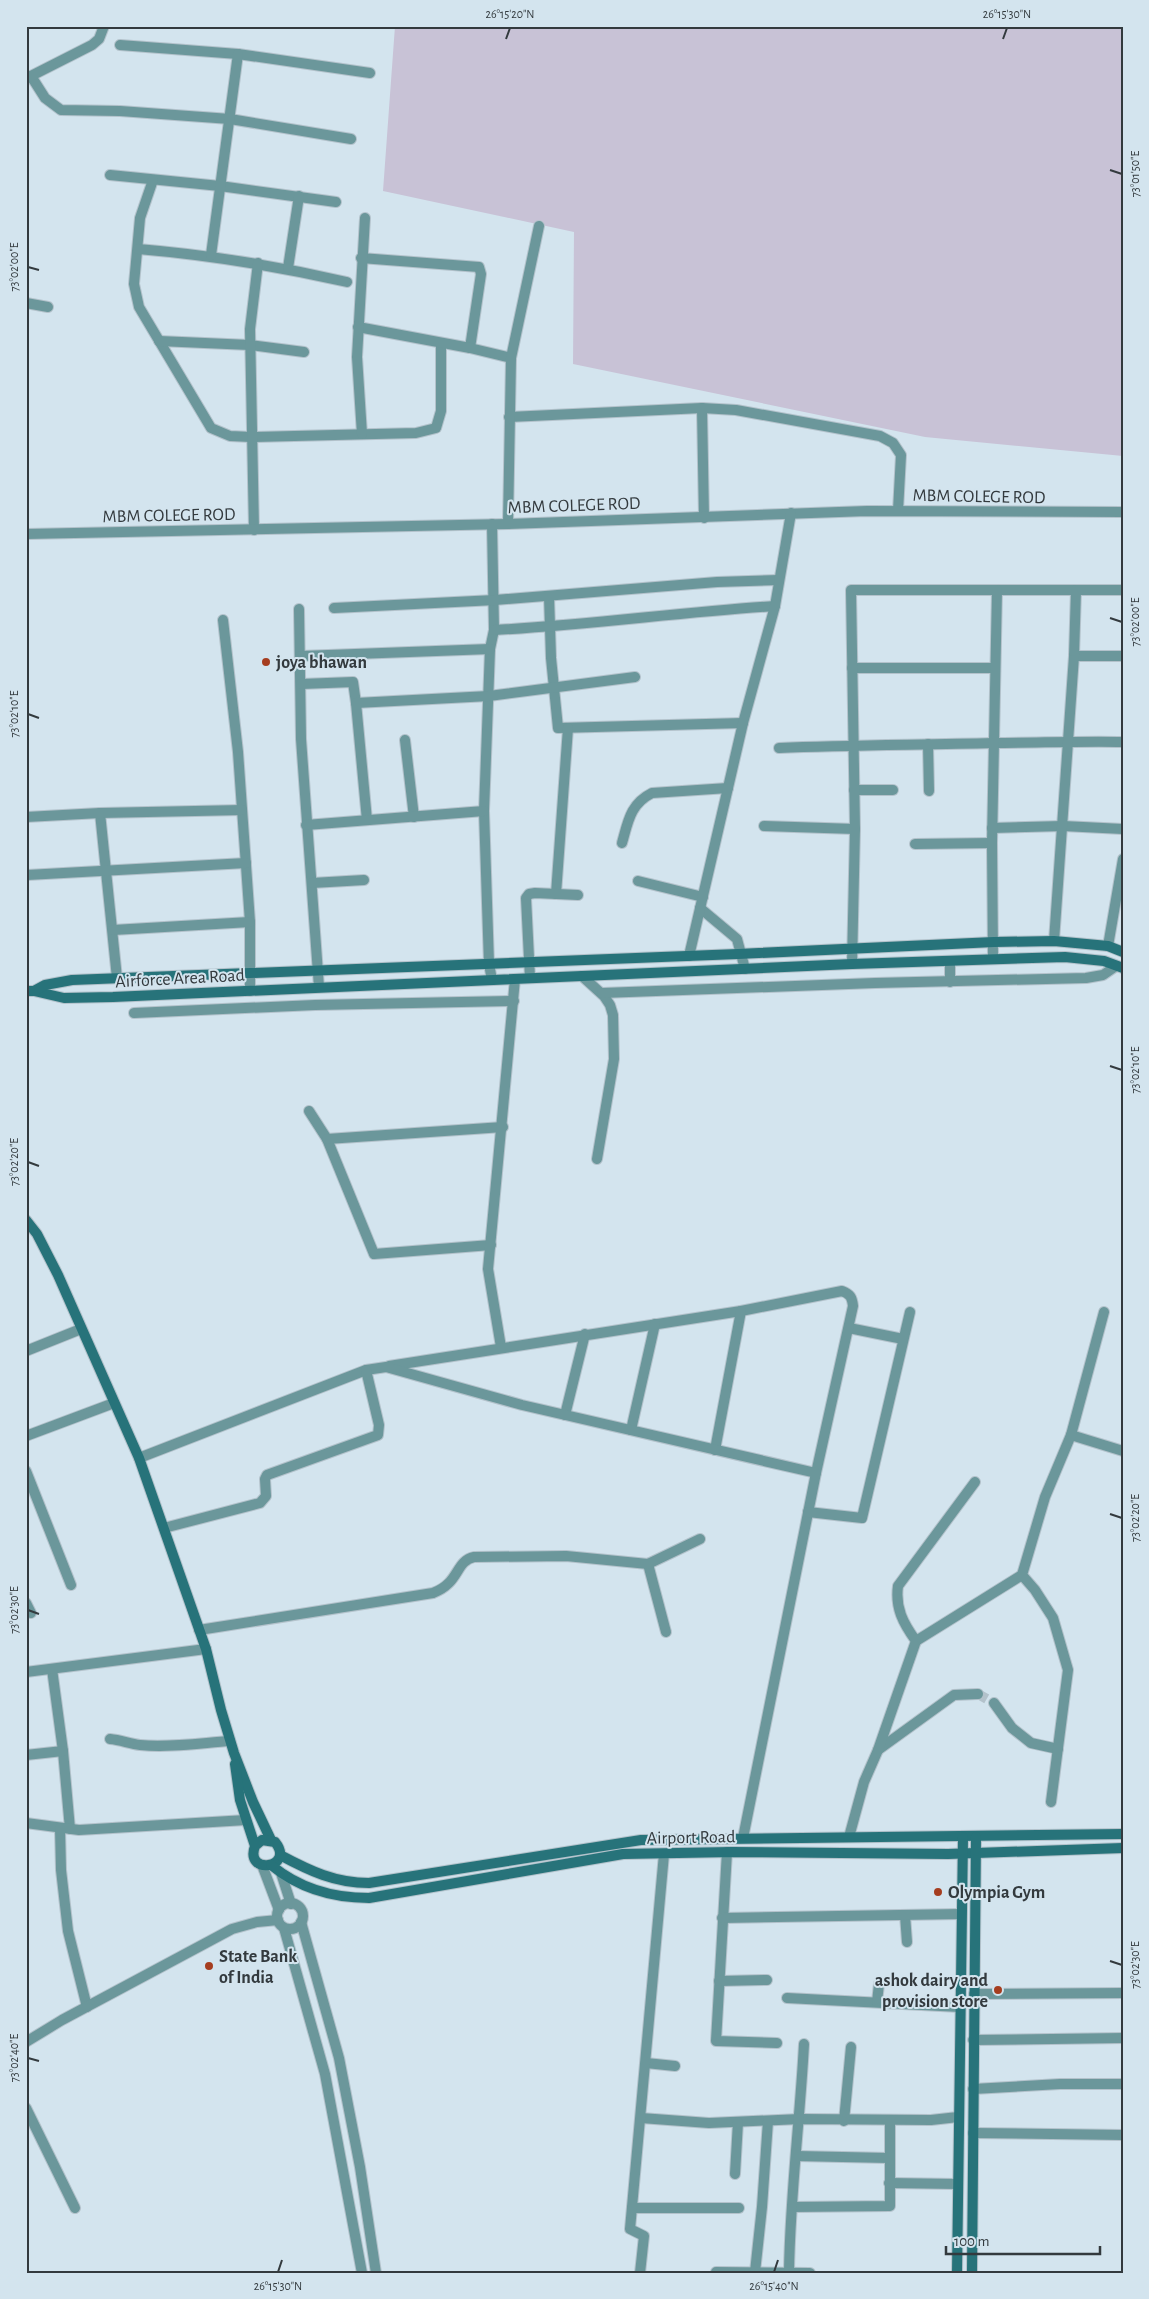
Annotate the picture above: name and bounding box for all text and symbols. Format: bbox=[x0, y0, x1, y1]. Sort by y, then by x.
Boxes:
text: 26°15'20"N bbox=[485, 8, 535, 20]
text: 26°15'30"N bbox=[983, 8, 1031, 20]
text: 73°01'50"E bbox=[1129, 151, 1141, 197]
text: 73°02'00"E bbox=[8, 242, 20, 292]
street label: MBM COLEGE ROD bbox=[912, 487, 1046, 507]
street label: MBM COLEGE ROD bbox=[507, 495, 641, 517]
street label: MBM COLEGE ROD bbox=[102, 506, 236, 526]
text: 73°02'00"E bbox=[1129, 597, 1141, 647]
place label: joya bhawan bbox=[276, 654, 367, 672]
marker: joya bhawan bbox=[260, 656, 272, 668]
text: 73°02'10"E bbox=[8, 690, 20, 737]
street label: Airforce Area Road bbox=[115, 967, 245, 991]
text: 73°02'10"E bbox=[1129, 1046, 1141, 1093]
text: 73°02'20"E bbox=[8, 1138, 20, 1186]
text: 73°02'20"E bbox=[1129, 1494, 1141, 1542]
text: 73°02'30"E bbox=[8, 1586, 20, 1634]
street label: Airport Road bbox=[646, 1828, 736, 1848]
place label: Olympia Gym bbox=[948, 1884, 1045, 1902]
marker: Olympia Gym bbox=[932, 1886, 944, 1898]
text: 73°02'30"E bbox=[1129, 1941, 1141, 1989]
place label: State Bank of India bbox=[219, 1948, 297, 1987]
marker: State Bank of India bbox=[203, 1960, 215, 1972]
place label: ashok dairy and provision store bbox=[875, 1972, 989, 2011]
marker: ashok dairy and provision store bbox=[992, 1984, 1004, 1996]
text: 73°02'40"E bbox=[8, 2034, 20, 2082]
scale bar bbox=[946, 2224, 1100, 2256]
text: 100 m bbox=[954, 2234, 989, 2249]
text: 26°15'30"N bbox=[254, 2280, 302, 2292]
text: 26°15'40"N bbox=[749, 2280, 799, 2292]

